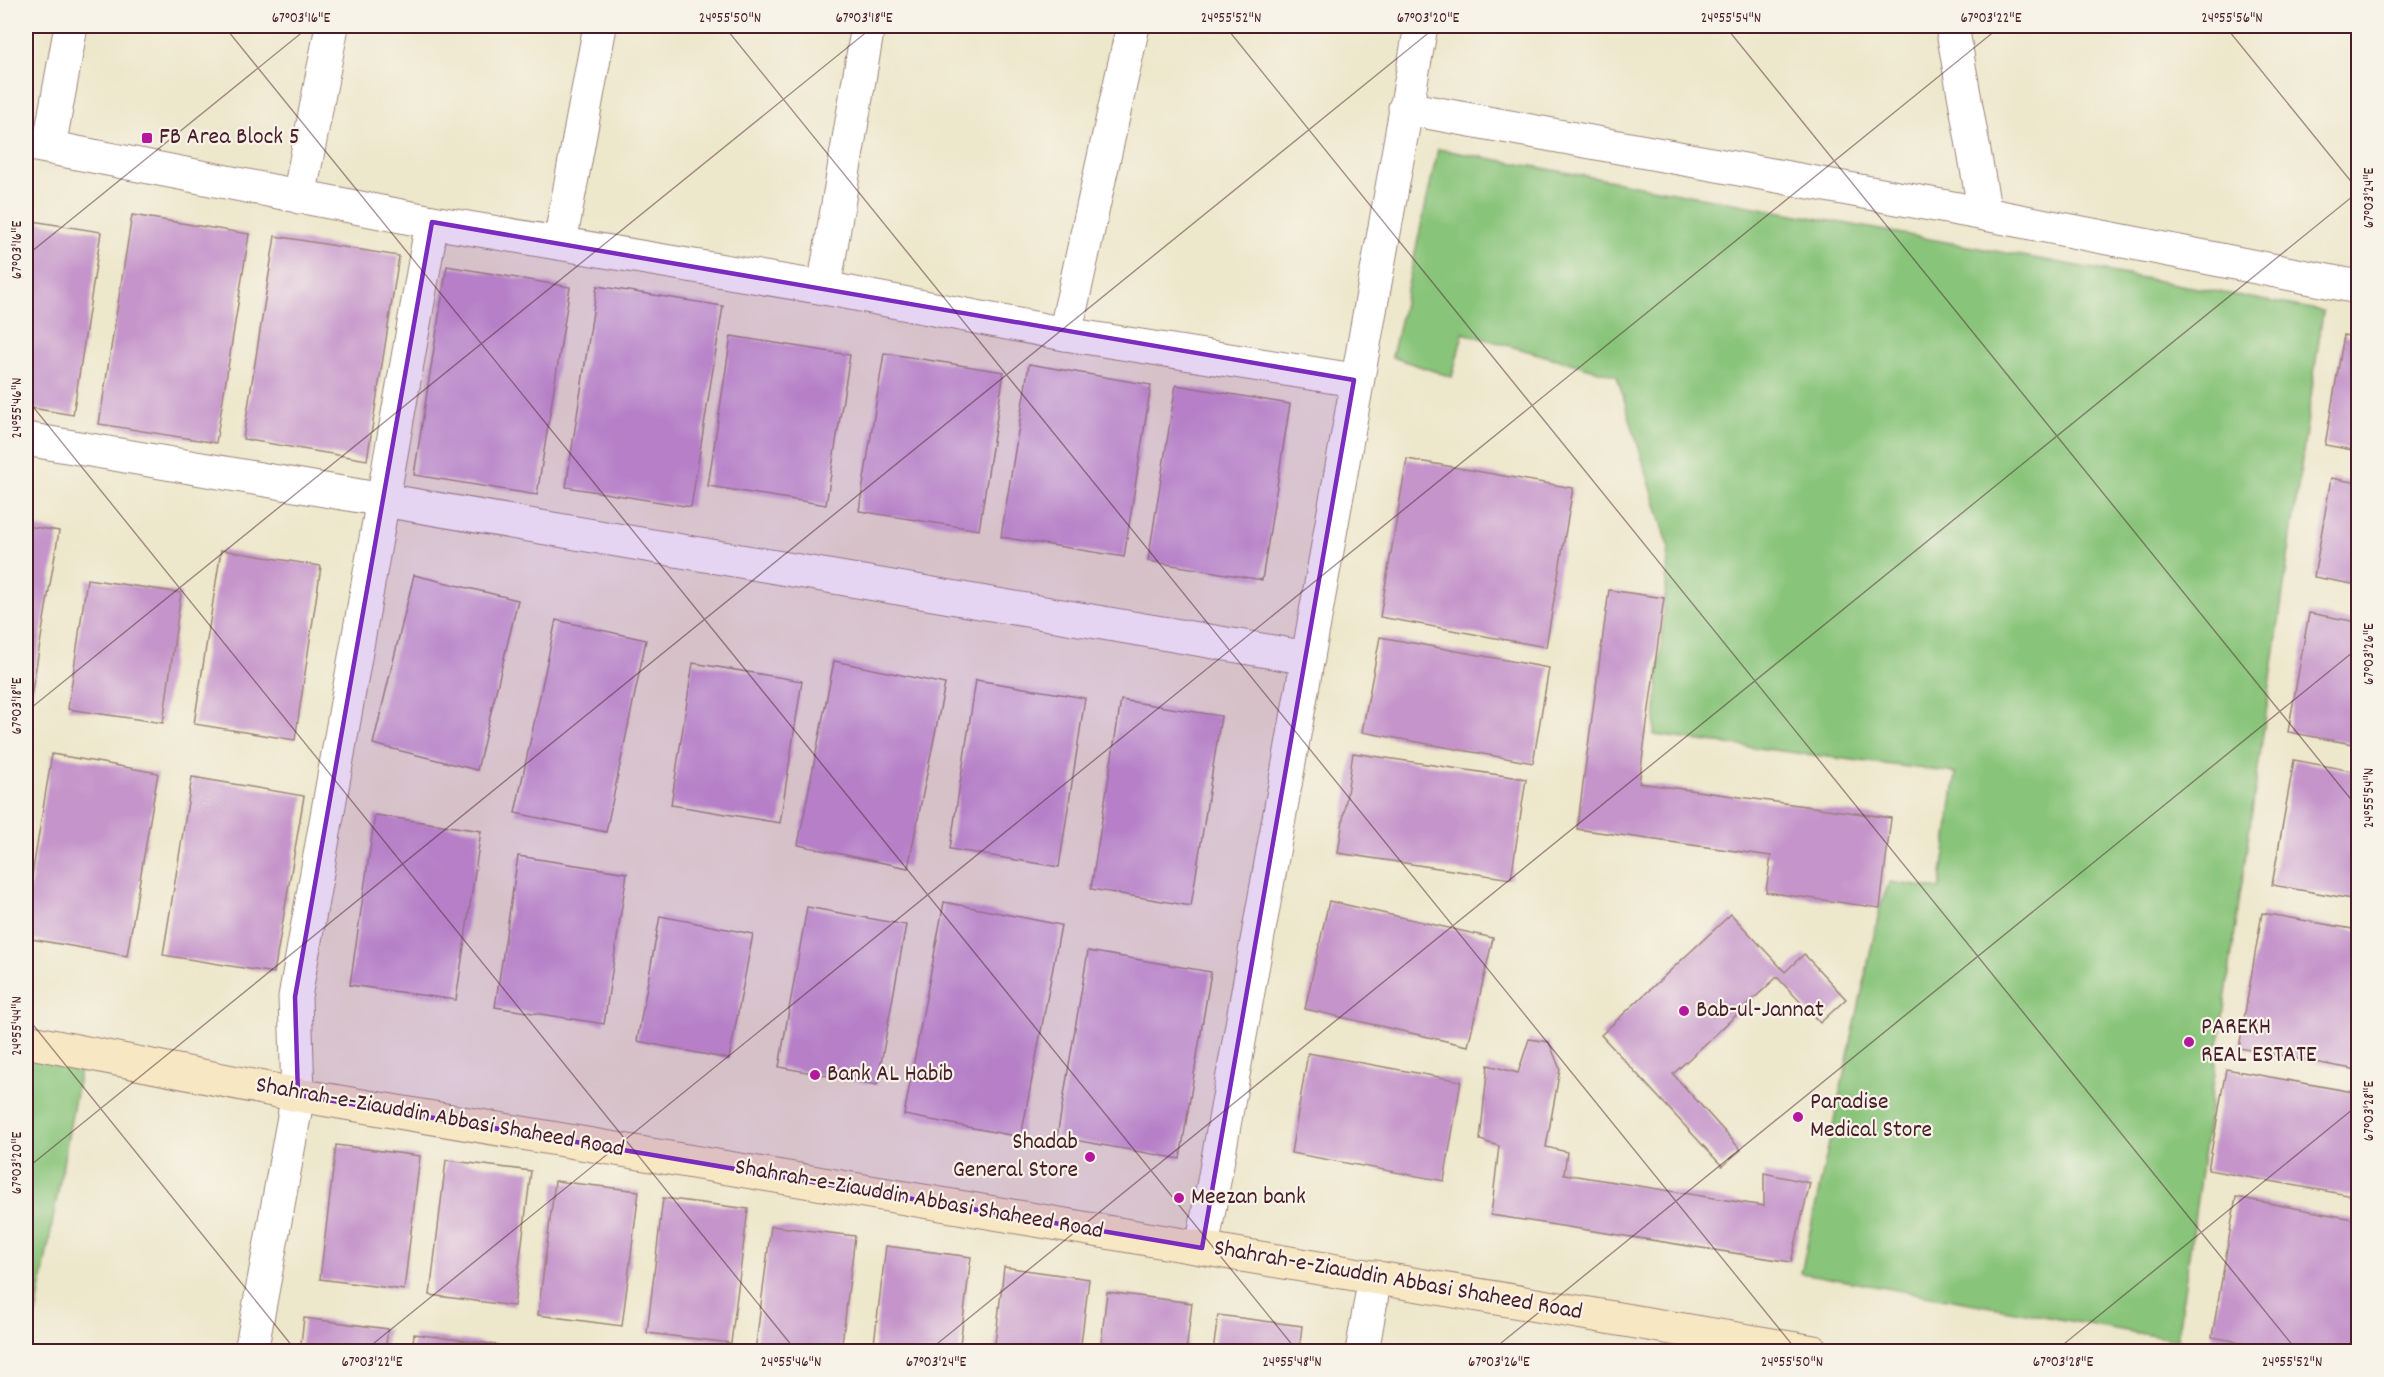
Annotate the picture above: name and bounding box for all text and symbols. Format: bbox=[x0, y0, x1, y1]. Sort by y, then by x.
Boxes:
text: 67°03'16"E bbox=[272, 8, 330, 30]
text: 24°55'50"N bbox=[699, 8, 761, 30]
text: 67°03'18"E bbox=[835, 8, 893, 30]
text: 24°55'52"N bbox=[1201, 8, 1261, 30]
text: 67°03'20"E bbox=[1397, 8, 1459, 30]
text: 24°55'54"N bbox=[1701, 8, 1761, 30]
text: 67°03'22"E bbox=[1961, 8, 2022, 30]
text: 24°55'56"N bbox=[2201, 8, 2263, 30]
place label: FB Area Block 5 bbox=[159, 121, 300, 155]
marker: FB Area Block 5 bbox=[140, 131, 154, 145]
text: 67°03'24"E bbox=[2359, 167, 2381, 228]
text: 67°03'16"E bbox=[7, 221, 29, 279]
text: 24°55'46"N bbox=[7, 378, 29, 438]
text: 67°03'26"E bbox=[2359, 623, 2381, 685]
text: 67°03'18"E bbox=[7, 677, 29, 735]
text: 24°55'54"N bbox=[2359, 768, 2381, 828]
place label: Bab-ul-Jannat bbox=[1696, 994, 1824, 1028]
text: 24°55'44"N bbox=[7, 996, 29, 1056]
marker: Bab-ul-Jannat bbox=[1677, 1004, 1691, 1018]
place label: PAREKH REAL ESTATE bbox=[2201, 1011, 2317, 1073]
marker: PAREKH REAL ESTATE bbox=[2182, 1035, 2196, 1049]
place label: Bank AL Habib bbox=[827, 1058, 953, 1092]
marker: Bank AL Habib bbox=[808, 1068, 822, 1082]
street label: Shahrah-e-Ziauddin Abbasi Shaheed Road bbox=[253, 1069, 627, 1167]
text: 67°03'28"E bbox=[2359, 1081, 2381, 1141]
place label: Paradise Medical Store bbox=[1810, 1086, 1932, 1148]
marker: Paradise Medical Store bbox=[1791, 1110, 1805, 1124]
place label: Shadab General Store bbox=[953, 1126, 1078, 1188]
text: 67°03'20"E bbox=[7, 1132, 29, 1194]
marker: Shadab General Store bbox=[1083, 1150, 1097, 1164]
street label: Shahrah-e-Ziauddin Abbasi Shaheed Road bbox=[732, 1151, 1106, 1249]
place label: Meezan bank bbox=[1191, 1181, 1306, 1215]
marker: Meezan bank bbox=[1172, 1191, 1186, 1205]
street label: Shahrah-e-Ziauddin Abbasi Shaheed Road bbox=[1211, 1232, 1585, 1330]
text: 67°03'22"E bbox=[342, 1352, 403, 1374]
text: 24°55'46"N bbox=[761, 1352, 821, 1374]
text: 67°03'24"E bbox=[906, 1352, 967, 1374]
text: 24°55'48"N bbox=[1262, 1352, 1322, 1374]
text: 67°03'26"E bbox=[1468, 1352, 1530, 1374]
text: 24°55'50"N bbox=[1761, 1352, 1823, 1374]
text: 67°03'28"E bbox=[2033, 1352, 2093, 1374]
text: 24°55'52"N bbox=[2262, 1352, 2322, 1374]

